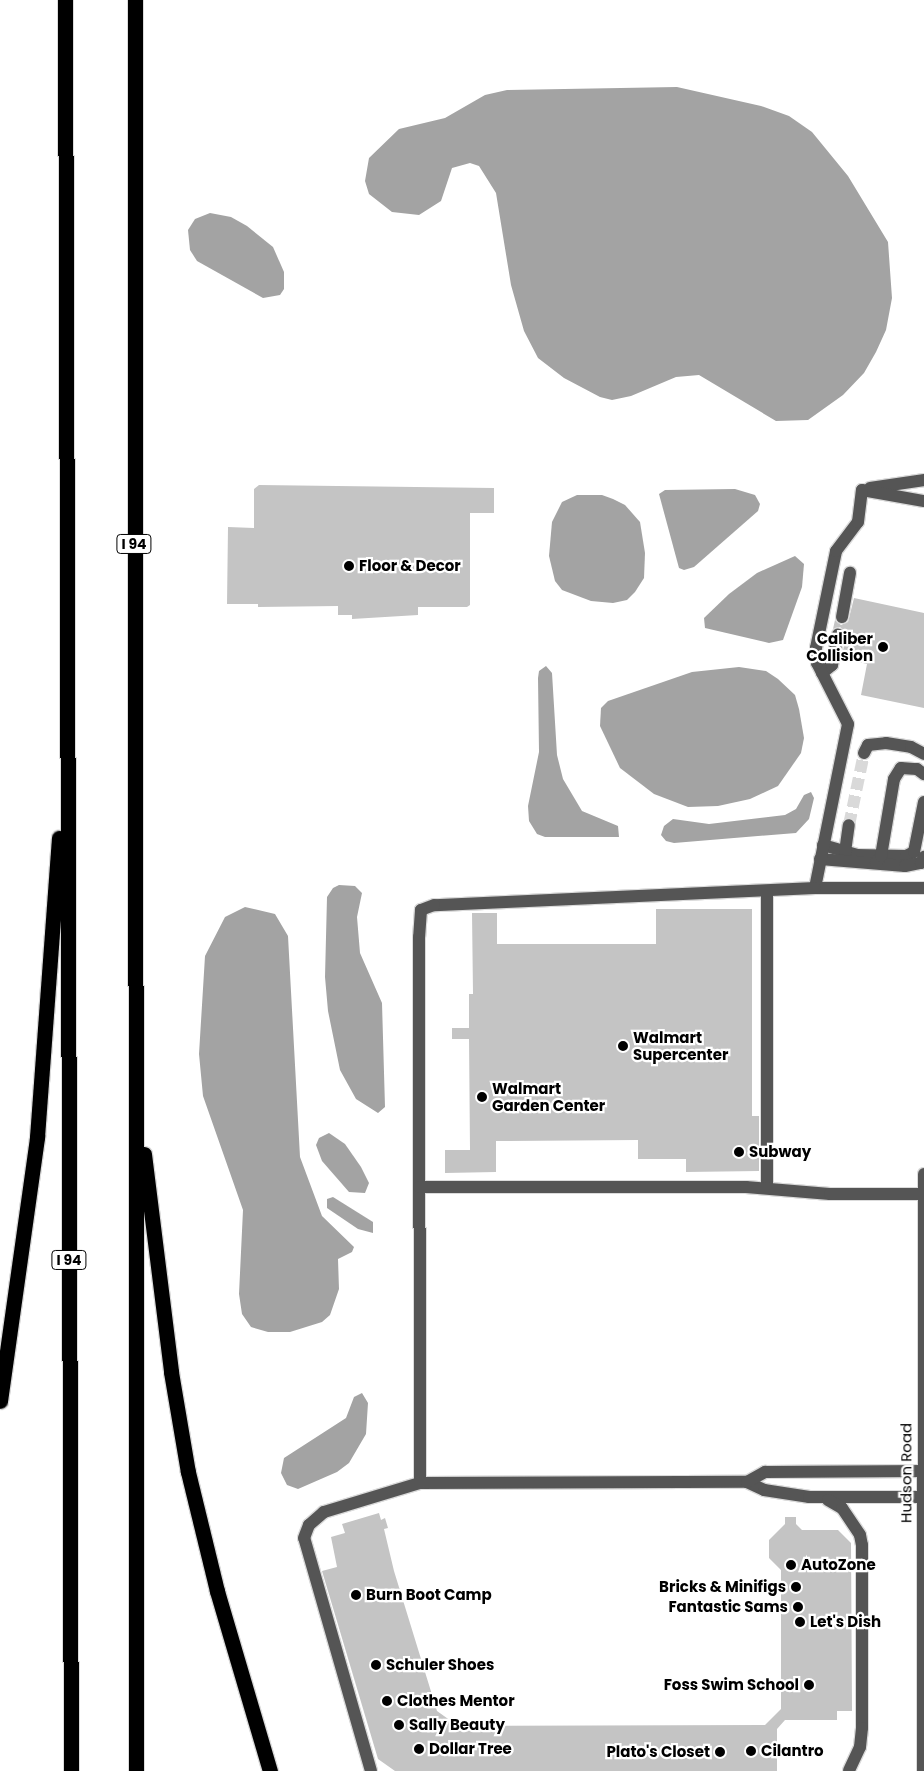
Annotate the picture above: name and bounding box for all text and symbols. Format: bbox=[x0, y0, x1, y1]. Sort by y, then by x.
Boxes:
road number: I 94 bbox=[115, 532, 153, 556]
place label: Floor & Decor bbox=[359, 557, 461, 575]
marker: Floor & Decor bbox=[343, 560, 355, 572]
place label: Caliber Collision bbox=[806, 629, 873, 664]
marker: Caliber Collision bbox=[877, 641, 889, 653]
place label: Walmart Supercenter bbox=[633, 1028, 728, 1063]
marker: Walmart Supercenter bbox=[617, 1040, 629, 1052]
place label: Walmart Garden Center bbox=[492, 1079, 605, 1114]
marker: Walmart Garden Center bbox=[476, 1091, 488, 1103]
place label: Subway bbox=[749, 1143, 811, 1161]
marker: Subway bbox=[733, 1146, 745, 1158]
road number: I 94 bbox=[50, 1248, 88, 1272]
street label: Hudson Road bbox=[897, 1423, 915, 1523]
place label: AutoZone bbox=[801, 1556, 876, 1574]
marker: AutoZone bbox=[785, 1559, 797, 1571]
place label: Bricks & Minifigs bbox=[659, 1578, 786, 1596]
marker: Bricks & Minifigs bbox=[790, 1581, 802, 1593]
place label: Burn Boot Camp bbox=[366, 1586, 492, 1604]
marker: Burn Boot Camp bbox=[350, 1589, 362, 1601]
place label: Fantastic Sams bbox=[668, 1598, 788, 1616]
marker: Fantastic Sams bbox=[792, 1601, 804, 1613]
place label: Let's Dish bbox=[810, 1613, 881, 1631]
marker: Let's Dish bbox=[794, 1616, 806, 1628]
place label: Schuler Shoes bbox=[386, 1656, 494, 1674]
marker: Schuler Shoes bbox=[370, 1659, 382, 1671]
place label: Foss Swim School bbox=[664, 1676, 799, 1694]
marker: Foss Swim School bbox=[803, 1679, 815, 1691]
place label: Clothes Mentor bbox=[397, 1692, 515, 1710]
marker: Clothes Mentor bbox=[381, 1695, 393, 1707]
place label: Sally Beauty bbox=[409, 1716, 505, 1734]
marker: Sally Beauty bbox=[393, 1719, 405, 1731]
place label: Dollar Tree bbox=[429, 1740, 512, 1758]
place label: Cilantro bbox=[761, 1742, 824, 1760]
marker: Dollar Tree bbox=[413, 1743, 425, 1755]
place label: Plato's Closet bbox=[606, 1743, 710, 1761]
marker: Cilantro bbox=[745, 1745, 757, 1757]
marker: Plato's Closet bbox=[714, 1746, 726, 1758]

